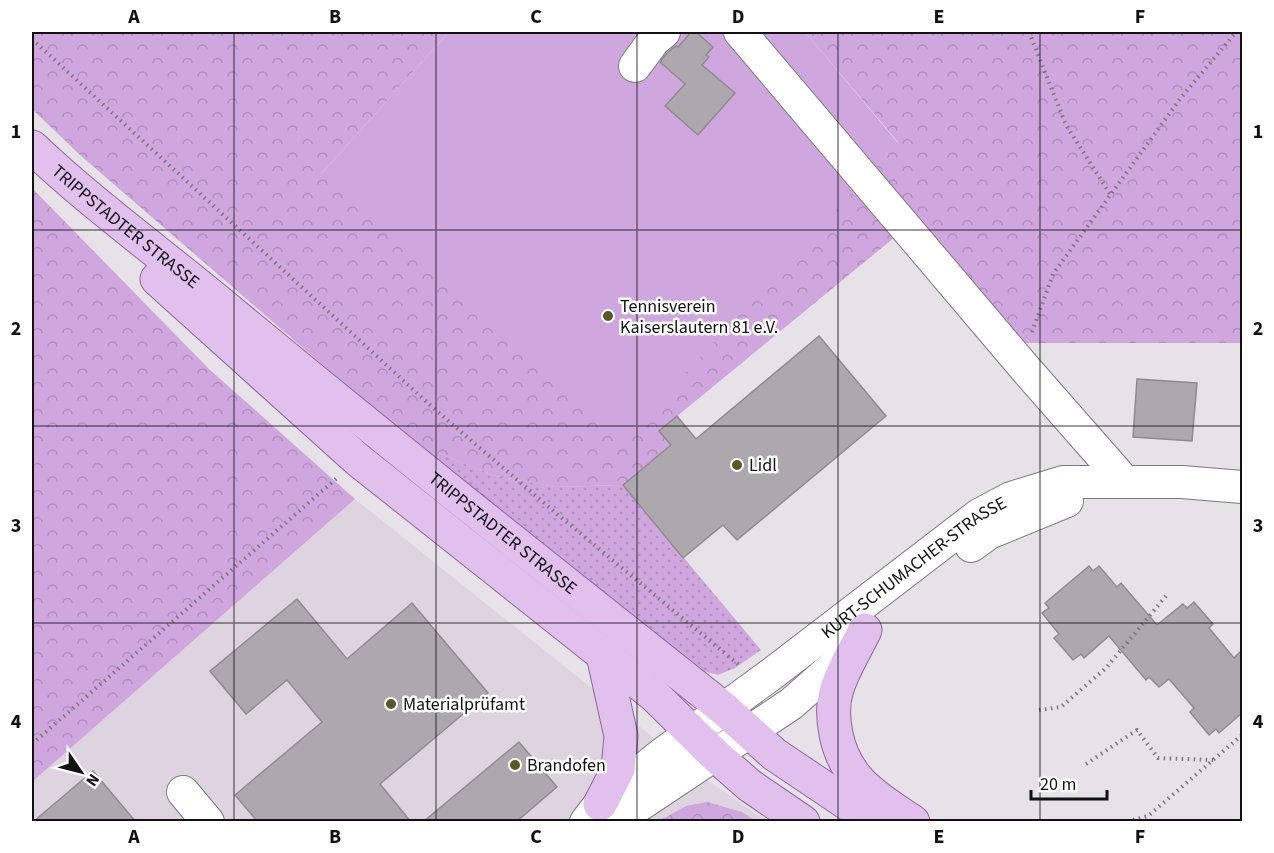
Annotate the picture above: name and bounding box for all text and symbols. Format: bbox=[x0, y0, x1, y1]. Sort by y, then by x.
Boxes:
text: A bbox=[127, 3, 140, 31]
text: B bbox=[329, 3, 341, 31]
text: C bbox=[530, 3, 542, 31]
text: D bbox=[732, 3, 744, 31]
text: E bbox=[934, 3, 944, 31]
text: F bbox=[1135, 3, 1145, 31]
text: 1 bbox=[11, 118, 21, 146]
text: 1 bbox=[1253, 118, 1263, 146]
street label: TRIPPSTADTER STRASSE bbox=[46, 159, 205, 295]
place label: Tennisverein Kaiserslautern 81 e.V. bbox=[620, 294, 778, 340]
marker: Tennisverein Kaiserslautern 81 e.V. bbox=[601, 309, 615, 323]
text: 2 bbox=[11, 315, 21, 343]
text: 2 bbox=[1253, 315, 1263, 343]
place label: Lidl bbox=[749, 453, 777, 478]
marker: Lidl bbox=[730, 458, 744, 472]
street label: TRIPPSTADTER STRASSE bbox=[423, 466, 582, 601]
street label: KURT-SCHUMACHER-STRASSE bbox=[816, 491, 1011, 645]
text: 3 bbox=[11, 512, 21, 540]
text: 3 bbox=[1253, 512, 1263, 540]
place label: Materialprüfamt bbox=[403, 692, 525, 717]
marker: Materialprüfamt bbox=[384, 697, 398, 711]
text: 4 bbox=[11, 708, 22, 736]
text: 4 bbox=[1253, 708, 1264, 736]
north arrow bbox=[51, 742, 111, 802]
place label: Brandofen bbox=[527, 753, 606, 778]
marker: Brandofen bbox=[508, 758, 522, 772]
scale bar bbox=[1031, 763, 1108, 801]
text: N bbox=[80, 769, 105, 791]
text: 20 m bbox=[1040, 772, 1076, 797]
text: A bbox=[127, 823, 140, 851]
text: B bbox=[329, 823, 341, 851]
text: C bbox=[530, 823, 542, 851]
text: D bbox=[732, 823, 744, 851]
text: E bbox=[934, 823, 944, 851]
text: F bbox=[1135, 823, 1145, 851]

